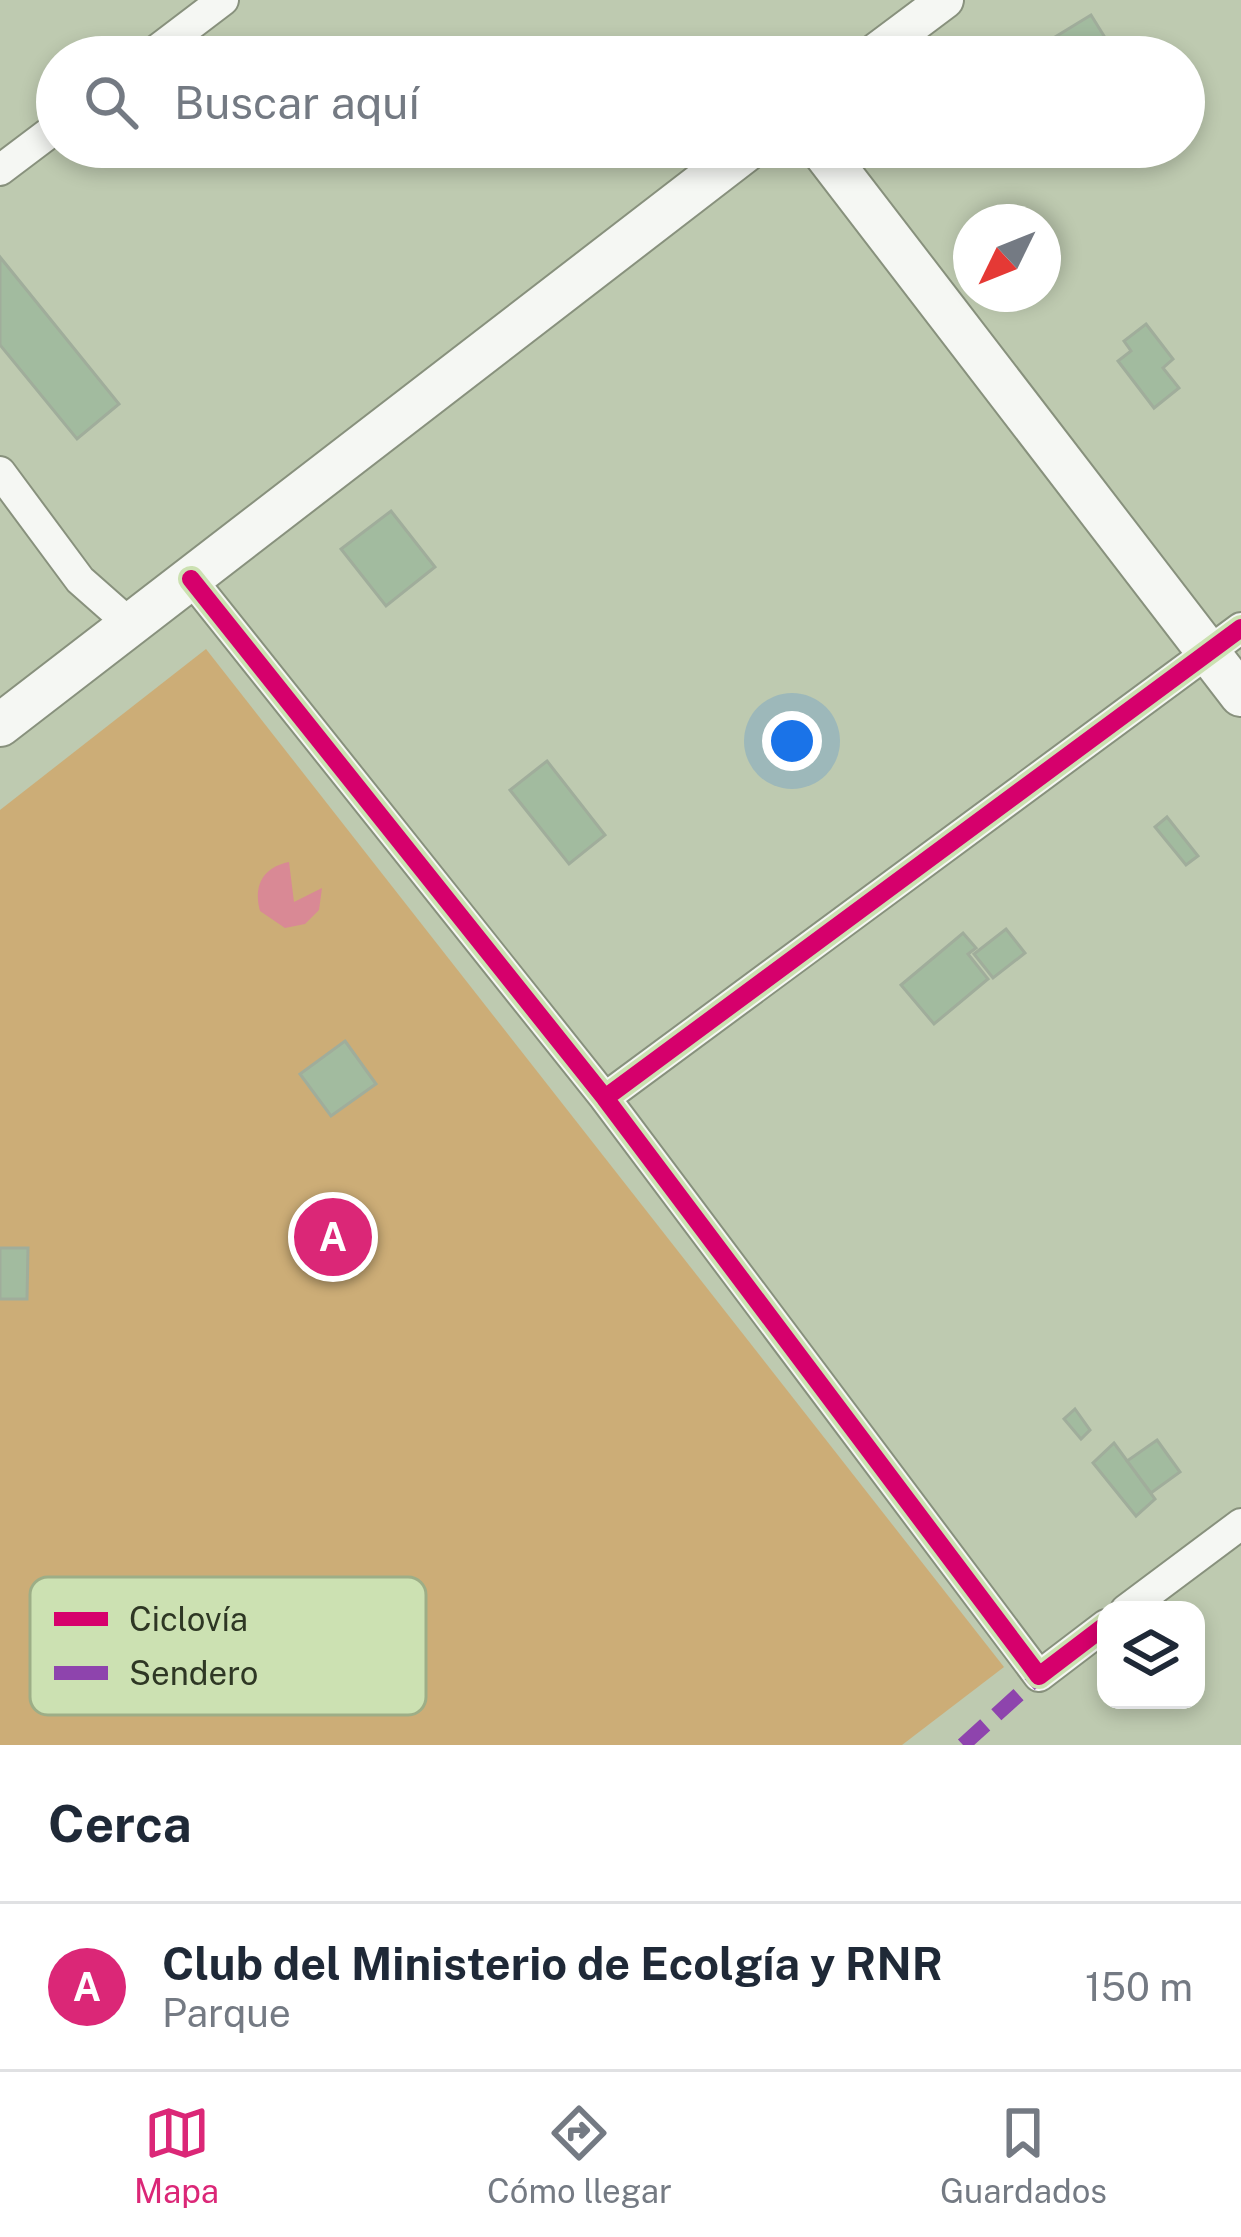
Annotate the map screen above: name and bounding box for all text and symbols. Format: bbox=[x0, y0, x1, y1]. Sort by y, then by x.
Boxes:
search box bbox=[36, 36, 1205, 168]
icon: search bbox=[78, 69, 144, 135]
text: Buscar aquí bbox=[174, 76, 420, 129]
north arrow bbox=[953, 204, 1061, 312]
your location bbox=[762, 711, 822, 771]
pin: A bbox=[294, 1192, 372, 1282]
legend bbox=[30, 1577, 426, 1715]
text: Ciclovía bbox=[129, 1600, 248, 1638]
map controls bbox=[1097, 1601, 1205, 1709]
button: layers bbox=[1097, 1601, 1205, 1709]
text: Sendero bbox=[129, 1654, 259, 1692]
text: Cerca bbox=[48, 1794, 192, 1853]
text: Club del Ministerio de Ecolgía y RNR bbox=[162, 1937, 943, 1990]
text: A bbox=[73, 1964, 101, 2010]
text: 150 m bbox=[1085, 1964, 1193, 2010]
text: Parque bbox=[162, 1990, 291, 2036]
tab: Mapa bbox=[134, 2100, 219, 2210]
tab: Cómo llegar bbox=[487, 2100, 672, 2210]
tab: Guardados bbox=[940, 2100, 1107, 2210]

